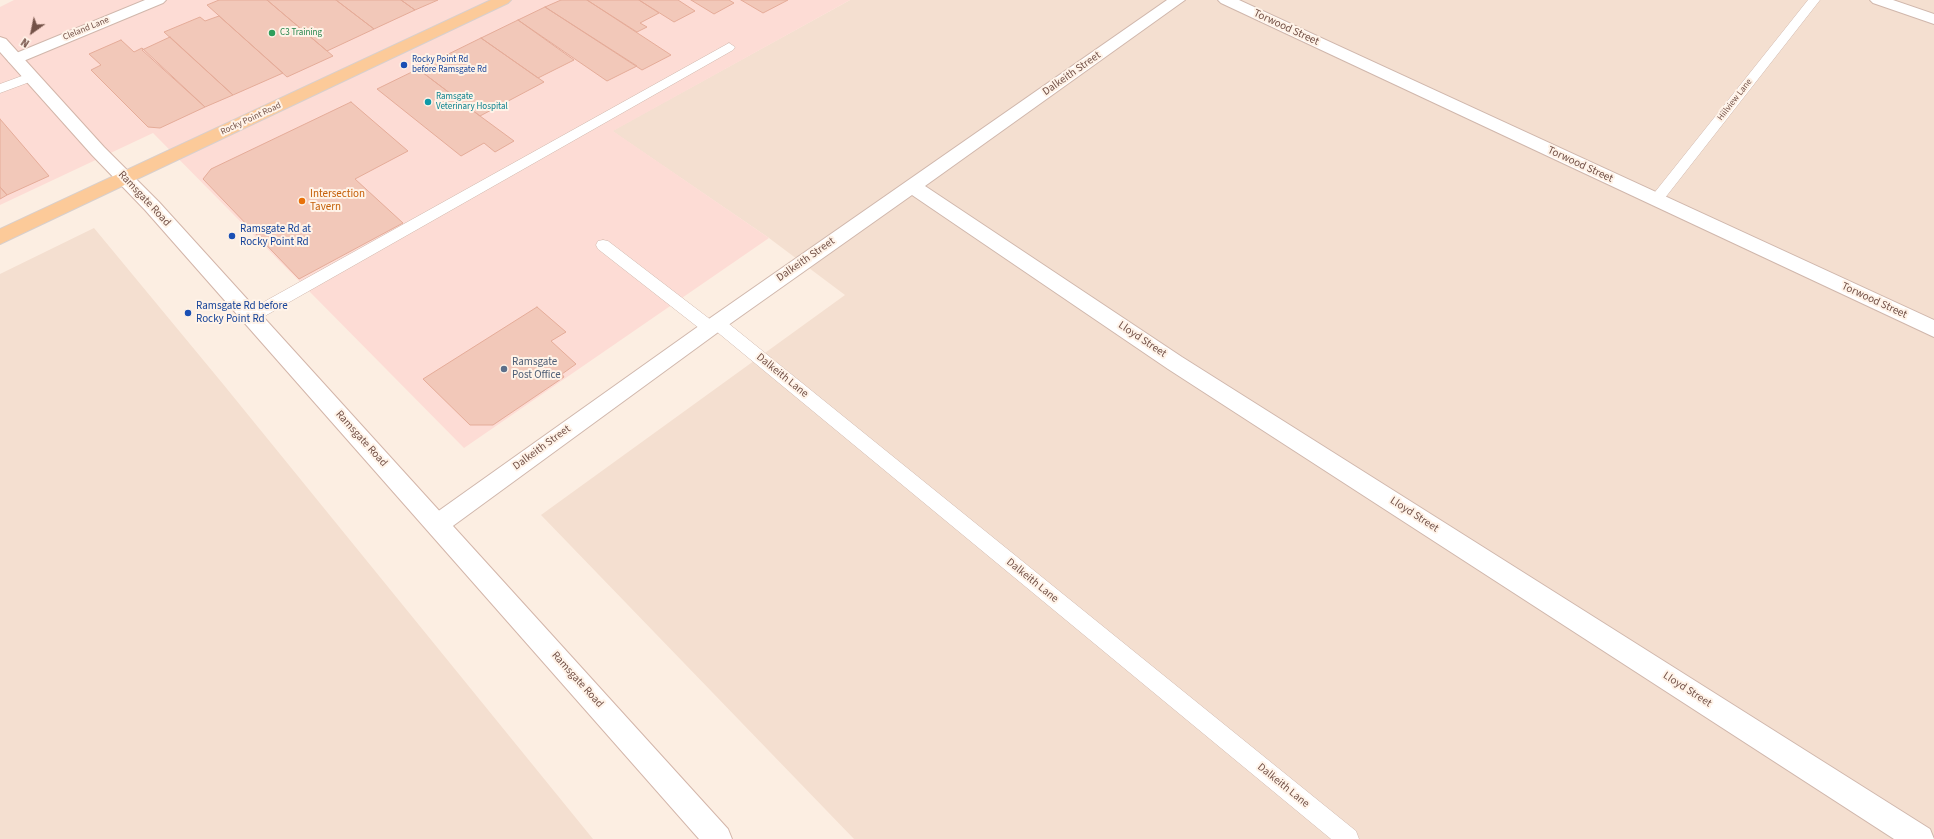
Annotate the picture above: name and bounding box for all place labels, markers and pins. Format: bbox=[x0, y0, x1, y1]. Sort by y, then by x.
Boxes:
marker: C3 Training bbox=[267, 28, 277, 38]
place label: C3 Training bbox=[280, 28, 322, 38]
place label: Rocky Point Rd before Ramsgate Rd bbox=[412, 55, 487, 76]
marker: Rocky Point Rd before Ramsgate Rd bbox=[399, 60, 409, 70]
place label: Ramsgate Veterinary Hospital bbox=[436, 92, 508, 113]
marker: Ramsgate Veterinary Hospital bbox=[423, 97, 433, 107]
place label: Intersection Tavern bbox=[310, 188, 365, 214]
marker: Intersection Tavern bbox=[297, 196, 307, 206]
place label: Ramsgate Rd at Rocky Point Rd bbox=[240, 223, 311, 249]
marker: Ramsgate Rd at Rocky Point Rd bbox=[227, 231, 237, 241]
place label: Ramsgate Rd before Rocky Point Rd bbox=[196, 300, 288, 326]
marker: Ramsgate Rd before Rocky Point Rd bbox=[183, 308, 193, 318]
place label: Ramsgate Post Office bbox=[512, 356, 561, 382]
marker: Ramsgate Post Office bbox=[499, 364, 509, 374]

